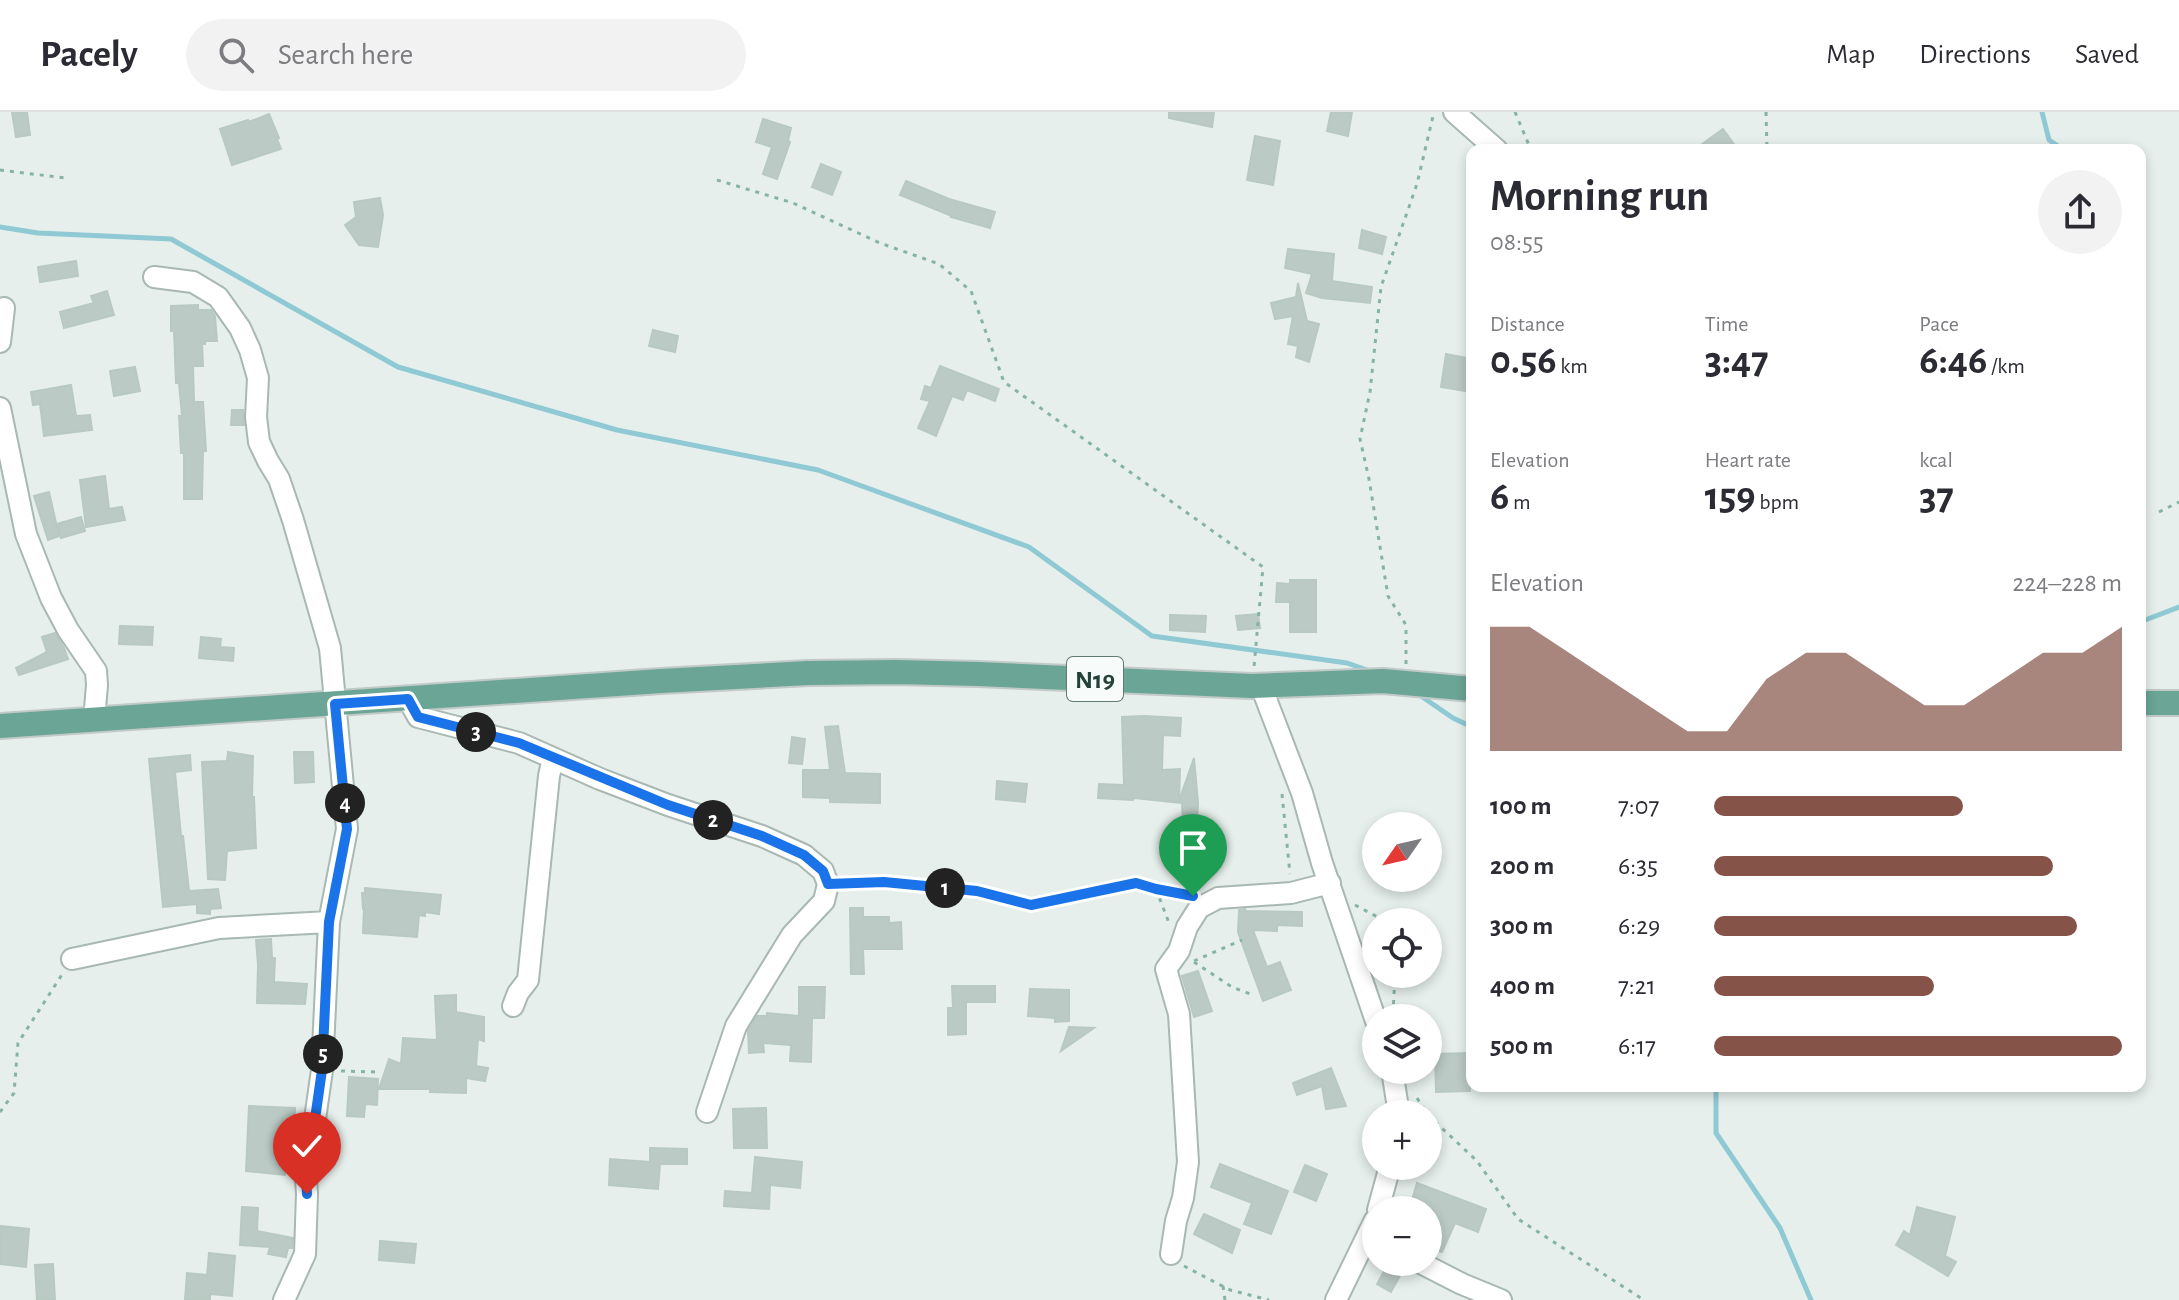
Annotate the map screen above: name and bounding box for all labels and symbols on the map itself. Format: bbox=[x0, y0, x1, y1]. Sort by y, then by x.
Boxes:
road number: N19 bbox=[1067, 657, 1123, 701]
pin: 3 bbox=[456, 712, 496, 752]
pin: 4 bbox=[325, 783, 365, 823]
pin: 2 bbox=[693, 800, 733, 840]
north arrow bbox=[1362, 812, 1442, 892]
pin bbox=[1159, 814, 1227, 896]
pin: 1 bbox=[925, 868, 965, 908]
pin: 5 bbox=[303, 1034, 343, 1074]
pin bbox=[273, 1112, 341, 1194]

